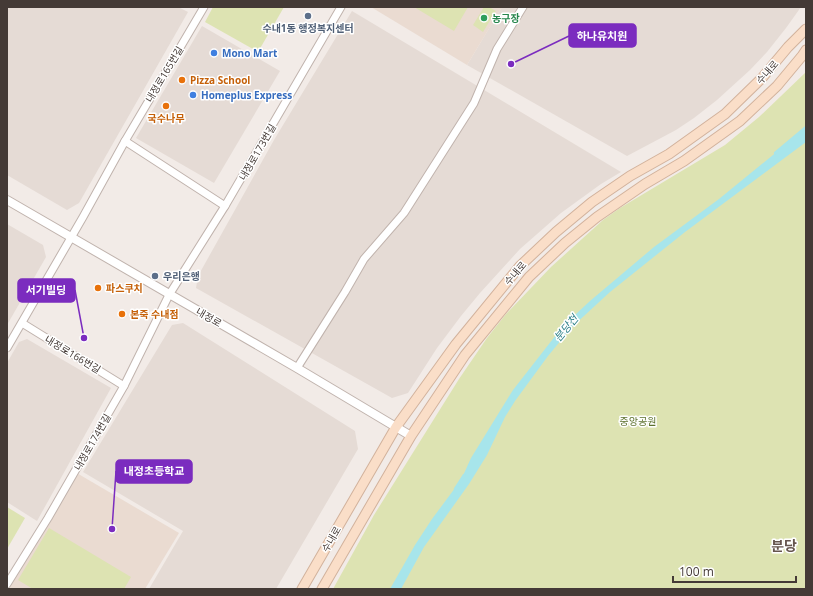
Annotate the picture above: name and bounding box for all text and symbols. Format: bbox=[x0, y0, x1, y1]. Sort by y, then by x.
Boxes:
marker: 수내1동 행정복지센터 bbox=[303, 11, 313, 21]
place label: 농구장 bbox=[492, 11, 520, 25]
marker: 농구장 bbox=[479, 13, 489, 23]
place label: 수내1동 행정복지센터 bbox=[262, 21, 354, 35]
callout: 하나유치원 bbox=[569, 24, 636, 47]
text: 하나유치원 bbox=[577, 28, 627, 43]
street label: 내정로165번길 bbox=[142, 43, 186, 105]
place label: Mono Mart bbox=[222, 46, 278, 60]
marker: Mono Mart bbox=[209, 48, 219, 58]
street label: 수내로 bbox=[753, 57, 781, 87]
place label: Pizza School bbox=[190, 73, 250, 87]
marker: Pizza School bbox=[177, 75, 187, 85]
place label: Homeplus Express bbox=[201, 88, 292, 102]
marker: Homeplus Express bbox=[188, 90, 198, 100]
marker: 국수나무 bbox=[161, 101, 171, 111]
place label: 국수나무 bbox=[148, 111, 184, 125]
street label: 내정로173번길 bbox=[235, 121, 279, 183]
street label: 수내로 bbox=[501, 258, 529, 288]
place label: 우리은행 bbox=[163, 269, 200, 283]
marker: 우리은행 bbox=[150, 271, 160, 281]
callout: 서기빌딩 bbox=[18, 279, 75, 302]
place label: 파스쿠치 bbox=[106, 281, 143, 295]
text: 서기빌딩 bbox=[26, 282, 66, 297]
marker: 파스쿠치 bbox=[93, 283, 103, 293]
street label: 내정로 bbox=[194, 304, 224, 330]
place label: 본죽 수내점 bbox=[130, 307, 179, 321]
marker: 본죽 수내점 bbox=[117, 309, 127, 319]
water label: 분당천 bbox=[550, 310, 582, 344]
street label: 내정로166번길 bbox=[42, 332, 104, 376]
street label: 내정로174번길 bbox=[70, 411, 114, 473]
park label: 중앙공원 bbox=[620, 414, 656, 428]
callout: 내정초등학교 bbox=[116, 460, 192, 483]
text: 내정초등학교 bbox=[124, 463, 184, 478]
street label: 수내로 bbox=[318, 524, 344, 554]
district label: 분당 bbox=[771, 536, 797, 555]
scale bar bbox=[673, 558, 796, 584]
text: 100 m bbox=[679, 563, 714, 580]

